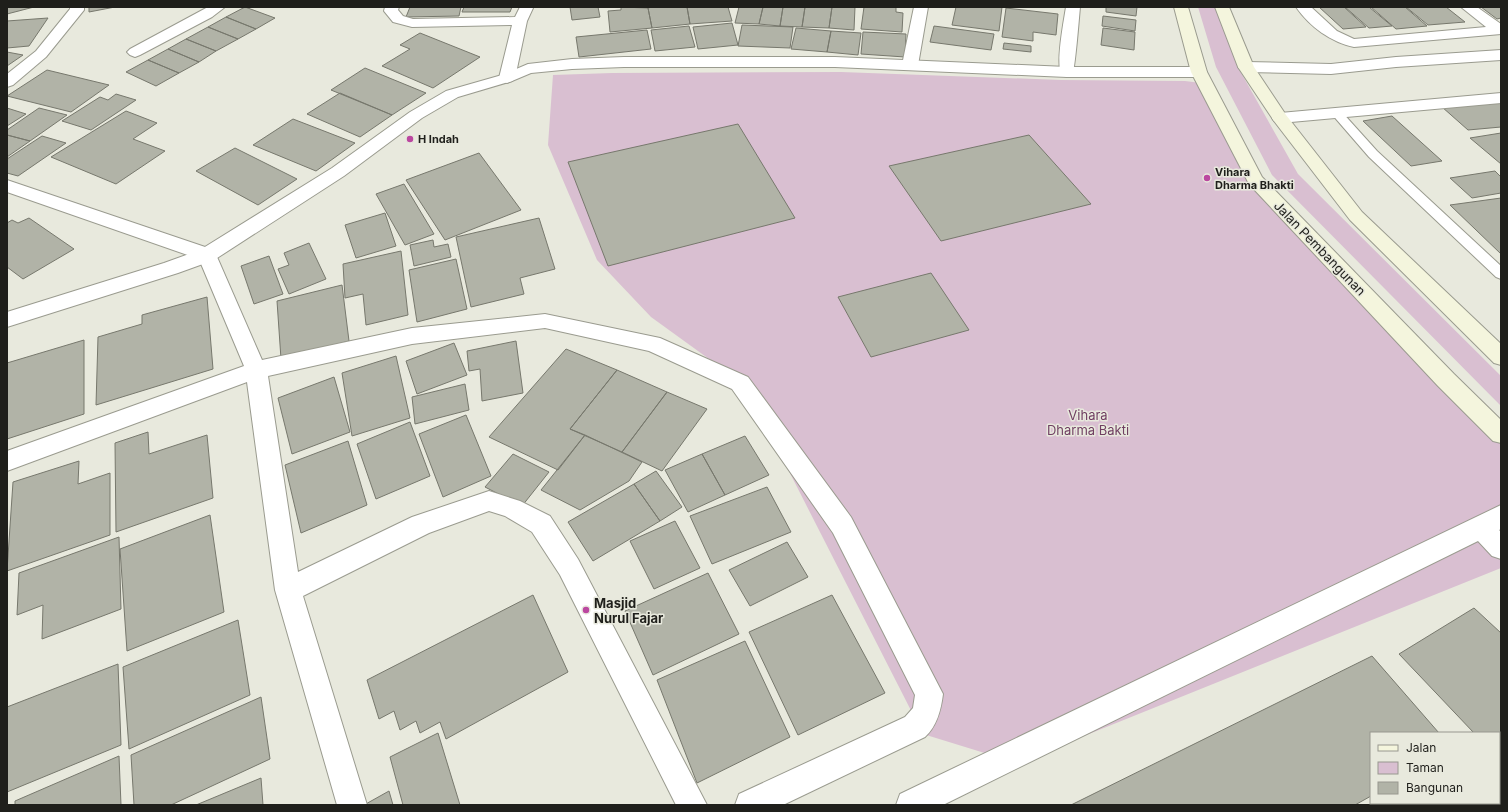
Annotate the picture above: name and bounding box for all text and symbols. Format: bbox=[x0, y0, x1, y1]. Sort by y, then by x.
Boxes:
place label: H Indah bbox=[418, 132, 459, 146]
marker: H Indah bbox=[405, 134, 415, 144]
place label: Vihara Dharma Bhakti bbox=[1215, 165, 1294, 192]
marker: Vihara Dharma Bhakti bbox=[1202, 173, 1212, 183]
street label: Jalan Pembangunan bbox=[1271, 197, 1369, 299]
park label: Vihara Dharma Bakti bbox=[1047, 407, 1129, 438]
place label: Masjid Nurul Fajar bbox=[594, 595, 664, 626]
marker: Masjid Nurul Fajar bbox=[581, 605, 591, 615]
legend bbox=[1370, 732, 1500, 804]
text: Jalan bbox=[1406, 740, 1436, 755]
text: Taman bbox=[1406, 760, 1444, 775]
text: Bangunan bbox=[1406, 780, 1463, 795]

